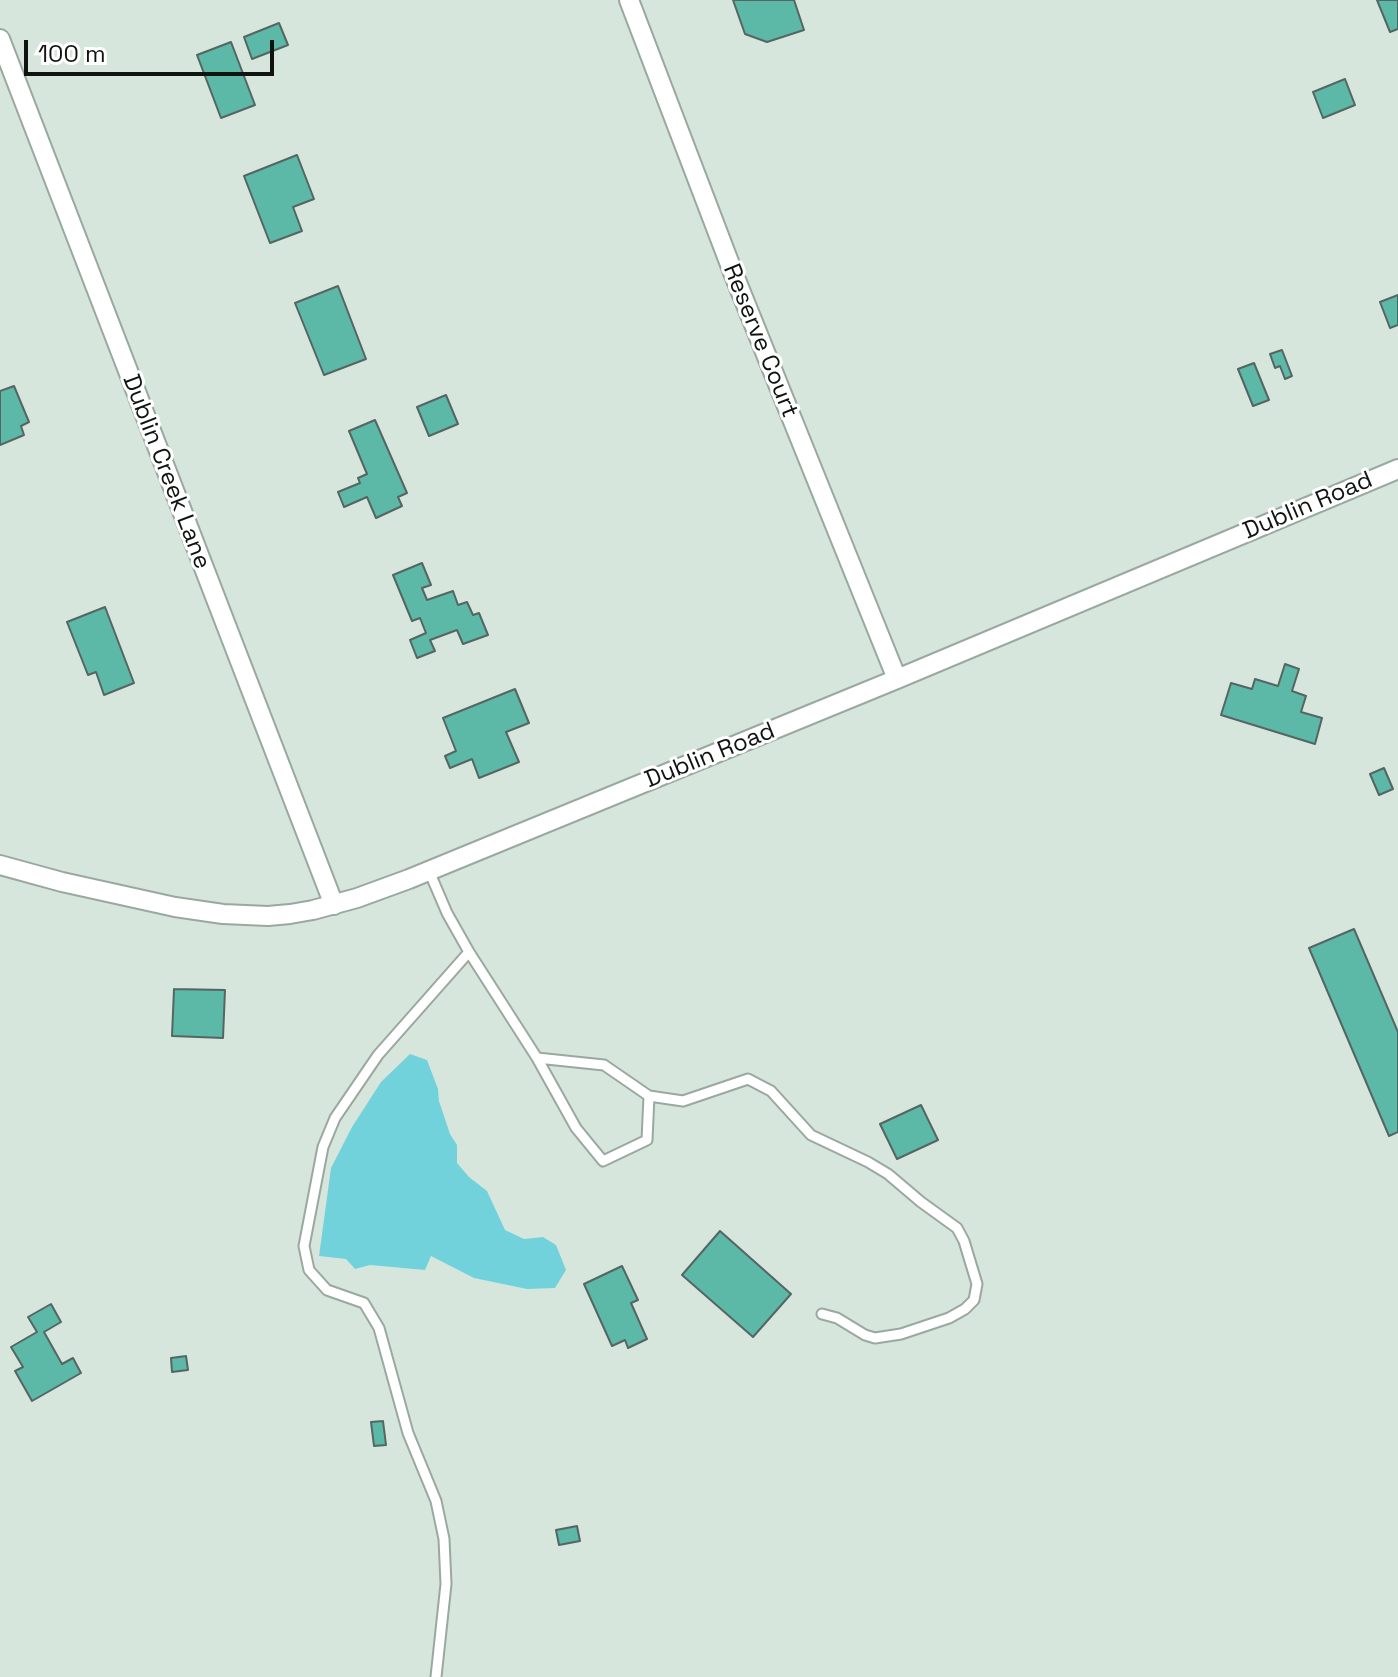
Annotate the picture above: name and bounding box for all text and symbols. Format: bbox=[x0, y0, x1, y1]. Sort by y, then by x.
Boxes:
scale bar bbox=[28, 24, 278, 74]
text: 100 m bbox=[38, 38, 106, 69]
street label: Reserve Court bbox=[716, 260, 804, 422]
street label: Dublin Creek Lane bbox=[116, 371, 216, 573]
street label: Dublin Road bbox=[1239, 466, 1377, 546]
street label: Dublin Road bbox=[641, 717, 779, 795]

